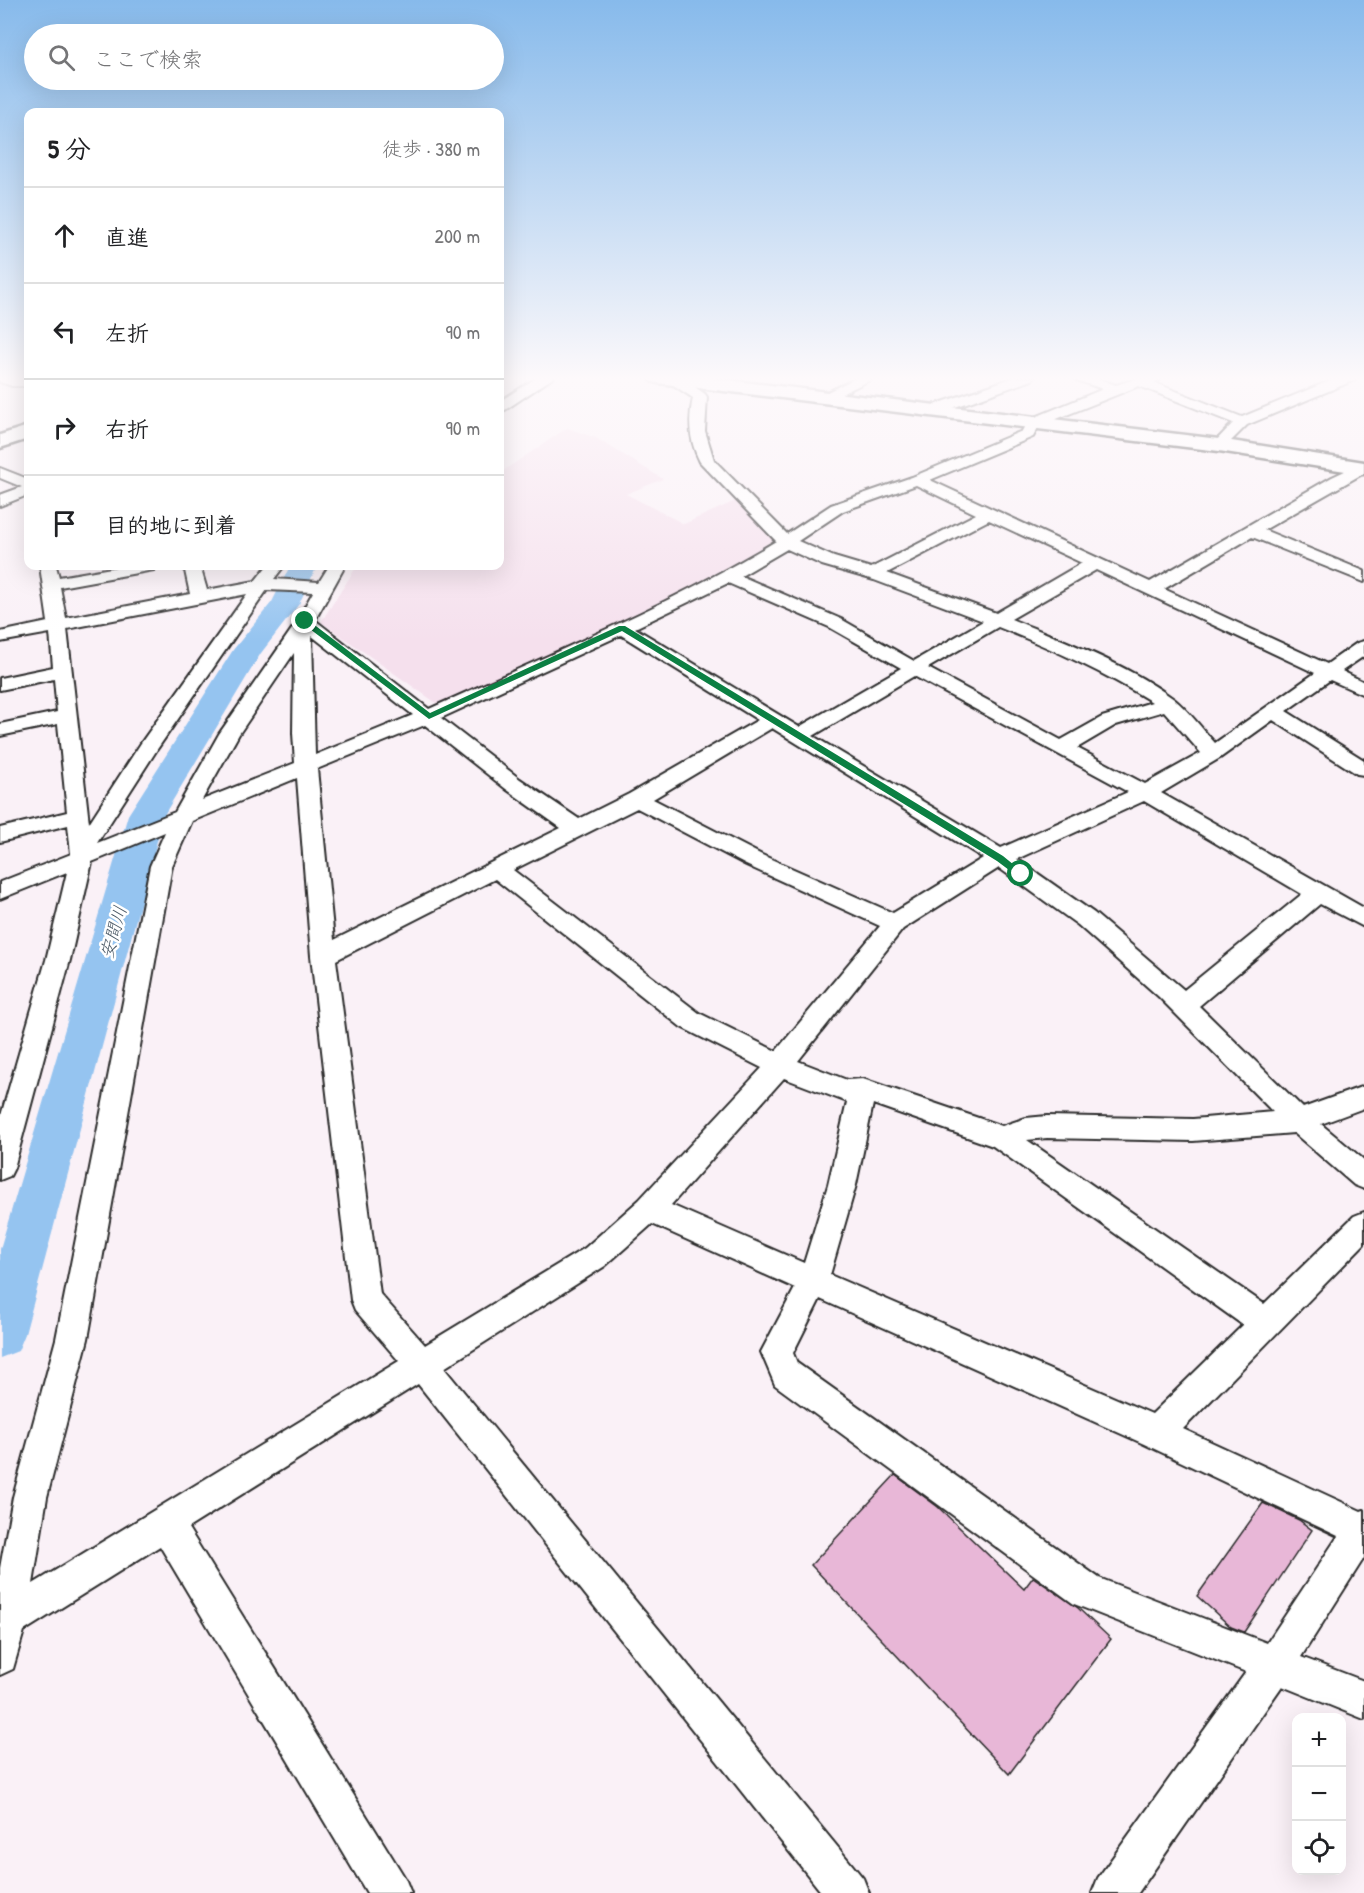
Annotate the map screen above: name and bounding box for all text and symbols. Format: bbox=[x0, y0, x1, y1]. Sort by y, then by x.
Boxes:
search box bbox=[24, 24, 504, 90]
icon: search bbox=[45, 41, 78, 74]
text: ここで検索 bbox=[93, 44, 203, 74]
text: 5 分 bbox=[48, 131, 91, 166]
text: 徒歩 · 380 m bbox=[382, 135, 480, 162]
icon: ahead bbox=[48, 219, 81, 252]
text: 直進 bbox=[105, 222, 149, 252]
text: 200 m bbox=[435, 222, 480, 249]
icon: left bbox=[48, 315, 81, 348]
text: 左折 bbox=[105, 318, 149, 348]
text: 90 m bbox=[446, 318, 480, 345]
icon: right bbox=[48, 411, 81, 444]
text: 右折 bbox=[105, 414, 149, 444]
text: 90 m bbox=[446, 414, 480, 441]
icon: arrive bbox=[48, 507, 81, 540]
text: 目的地に到着 bbox=[105, 510, 237, 540]
route end bbox=[291, 607, 317, 633]
route start bbox=[1007, 860, 1033, 886]
water label: 安間川 bbox=[94, 903, 132, 961]
map controls bbox=[1292, 1713, 1346, 1875]
button: + bbox=[1292, 1713, 1346, 1767]
button: − bbox=[1292, 1767, 1346, 1821]
button: locate bbox=[1292, 1821, 1346, 1875]

